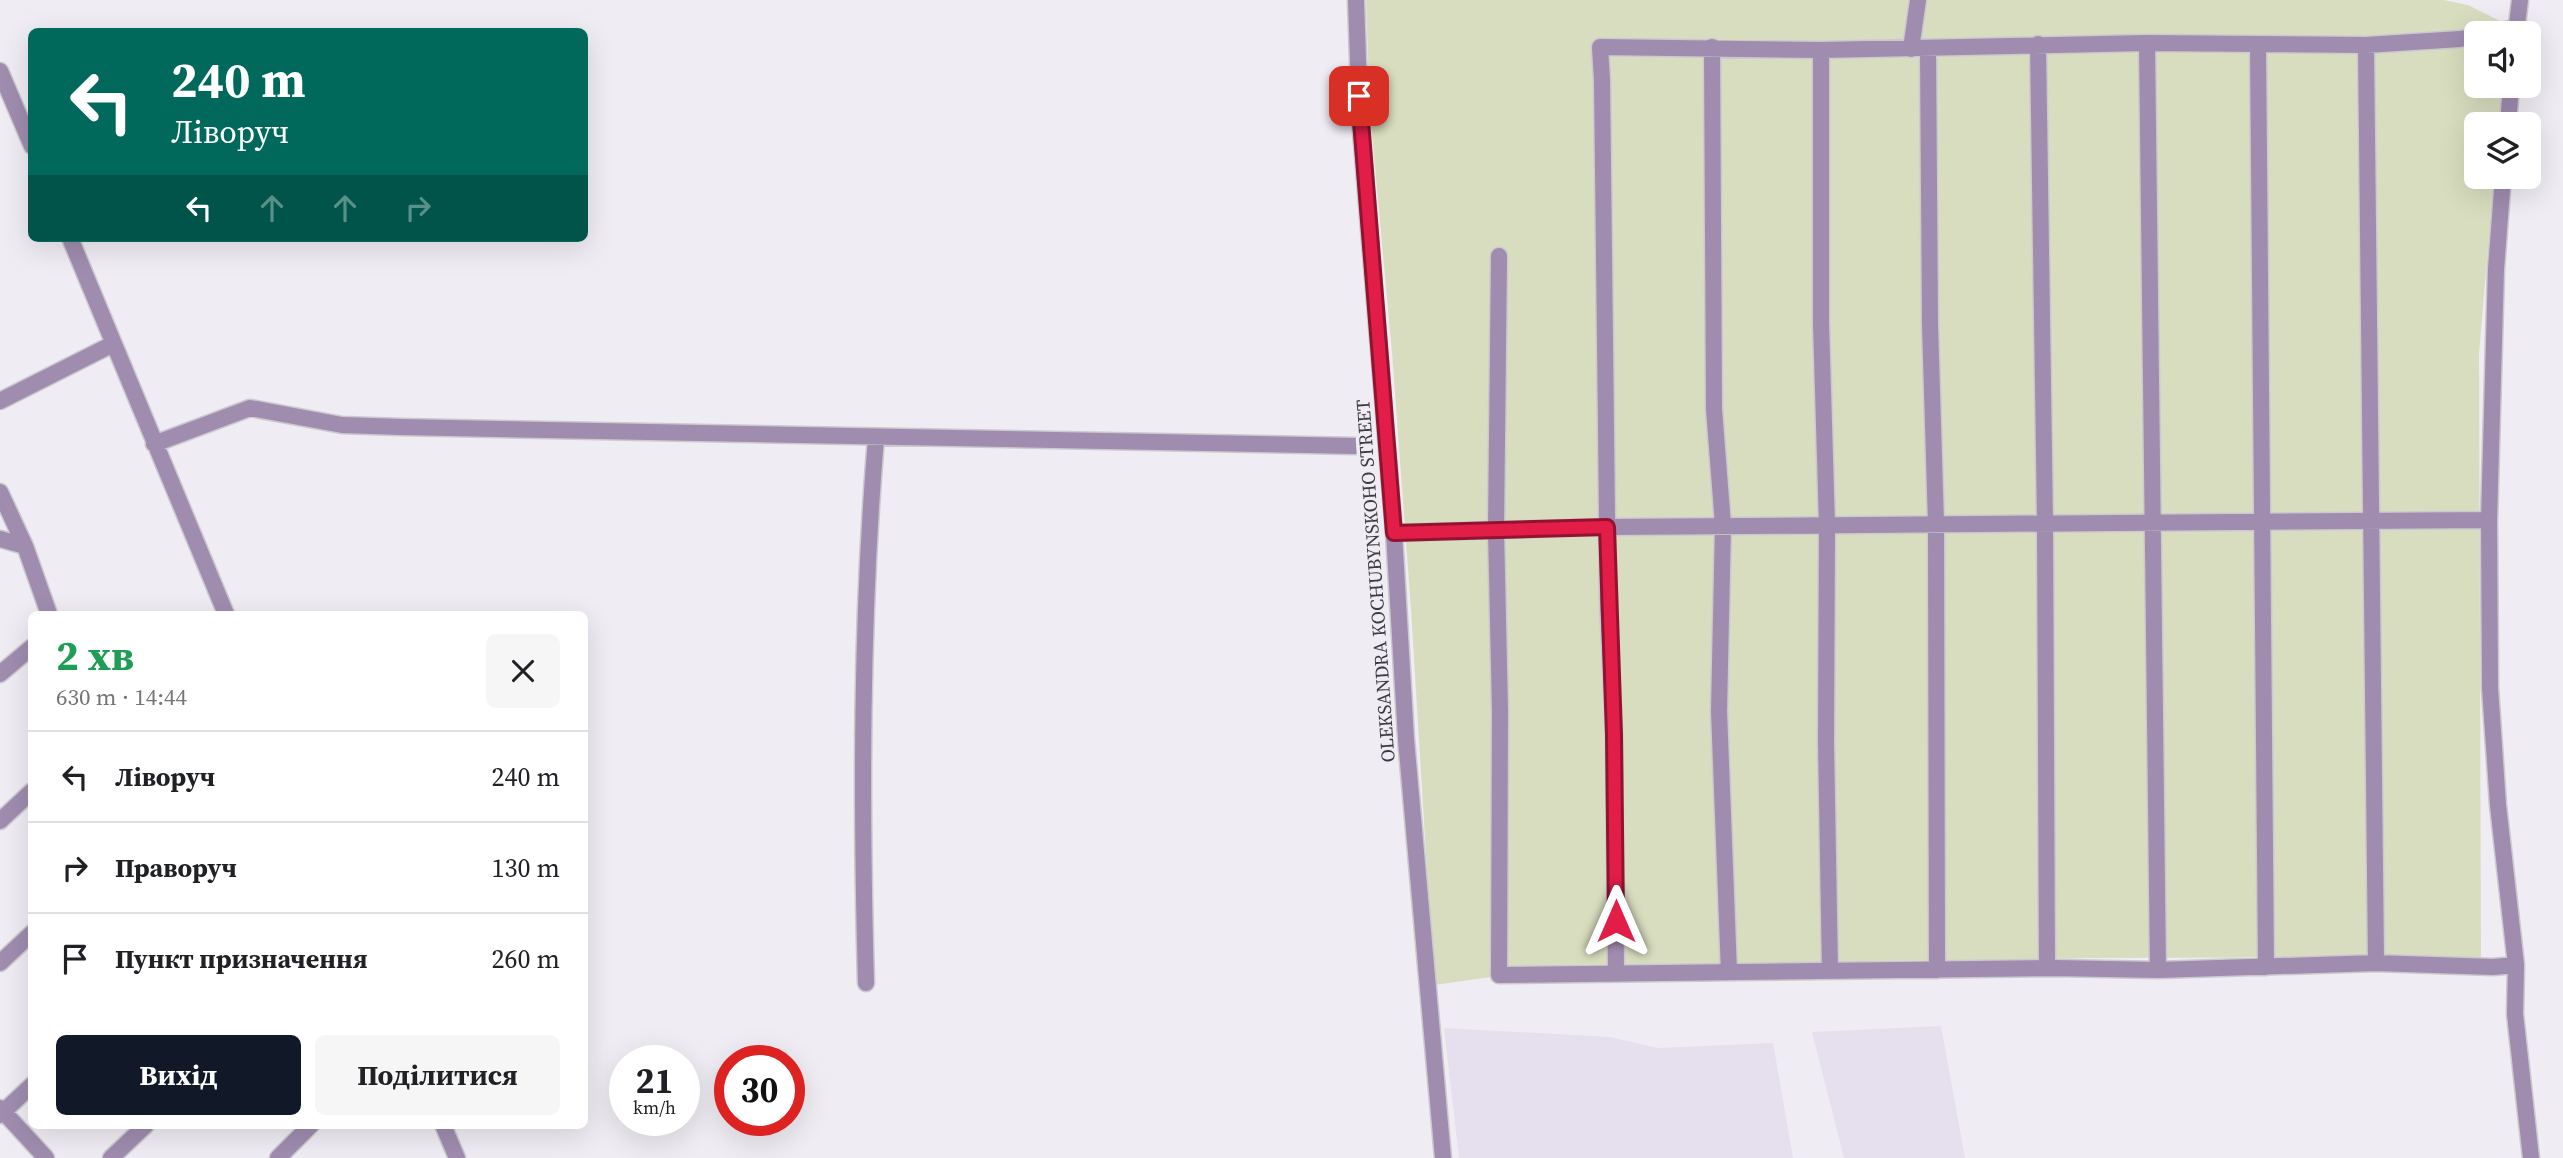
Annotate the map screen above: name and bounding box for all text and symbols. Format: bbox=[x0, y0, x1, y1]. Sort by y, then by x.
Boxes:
map controls bbox=[2464, 21, 2541, 189]
button: sound bbox=[2464, 21, 2541, 98]
text: 240 m bbox=[171, 46, 306, 113]
icon: left bbox=[56, 56, 147, 147]
pin bbox=[1329, 66, 1389, 126]
icon: arrive bbox=[1340, 77, 1378, 115]
text: Ліворуч bbox=[171, 110, 289, 154]
button: layers bbox=[2464, 112, 2541, 189]
icon: left bbox=[180, 189, 218, 227]
icon: ahead bbox=[253, 189, 291, 227]
icon: ahead bbox=[326, 189, 364, 227]
icon: right bbox=[399, 189, 437, 227]
street label: OLEKSANDRA KOCHUBYNSKOHO STREET bbox=[1349, 398, 1401, 763]
text: 2 хв bbox=[56, 626, 134, 684]
button: close bbox=[486, 634, 560, 708]
text: 630 m · 14:44 bbox=[56, 681, 187, 713]
icon: left bbox=[56, 758, 94, 796]
text: Ліворуч bbox=[115, 759, 215, 795]
text: 240 m bbox=[492, 759, 560, 795]
icon: right bbox=[56, 849, 94, 887]
text: Праворуч bbox=[115, 850, 237, 886]
text: 130 m bbox=[492, 850, 560, 886]
position arrow bbox=[1579, 884, 1653, 958]
icon: arrive bbox=[56, 940, 94, 978]
text: Пункт призначення bbox=[115, 941, 368, 977]
text: 260 m bbox=[492, 941, 560, 977]
button: Вихід bbox=[56, 1035, 301, 1115]
button: Поділитися bbox=[315, 1035, 560, 1115]
speed limit sign: 30 bbox=[714, 1045, 805, 1136]
text: 21 bbox=[636, 1057, 673, 1105]
text: km/h bbox=[633, 1095, 676, 1120]

